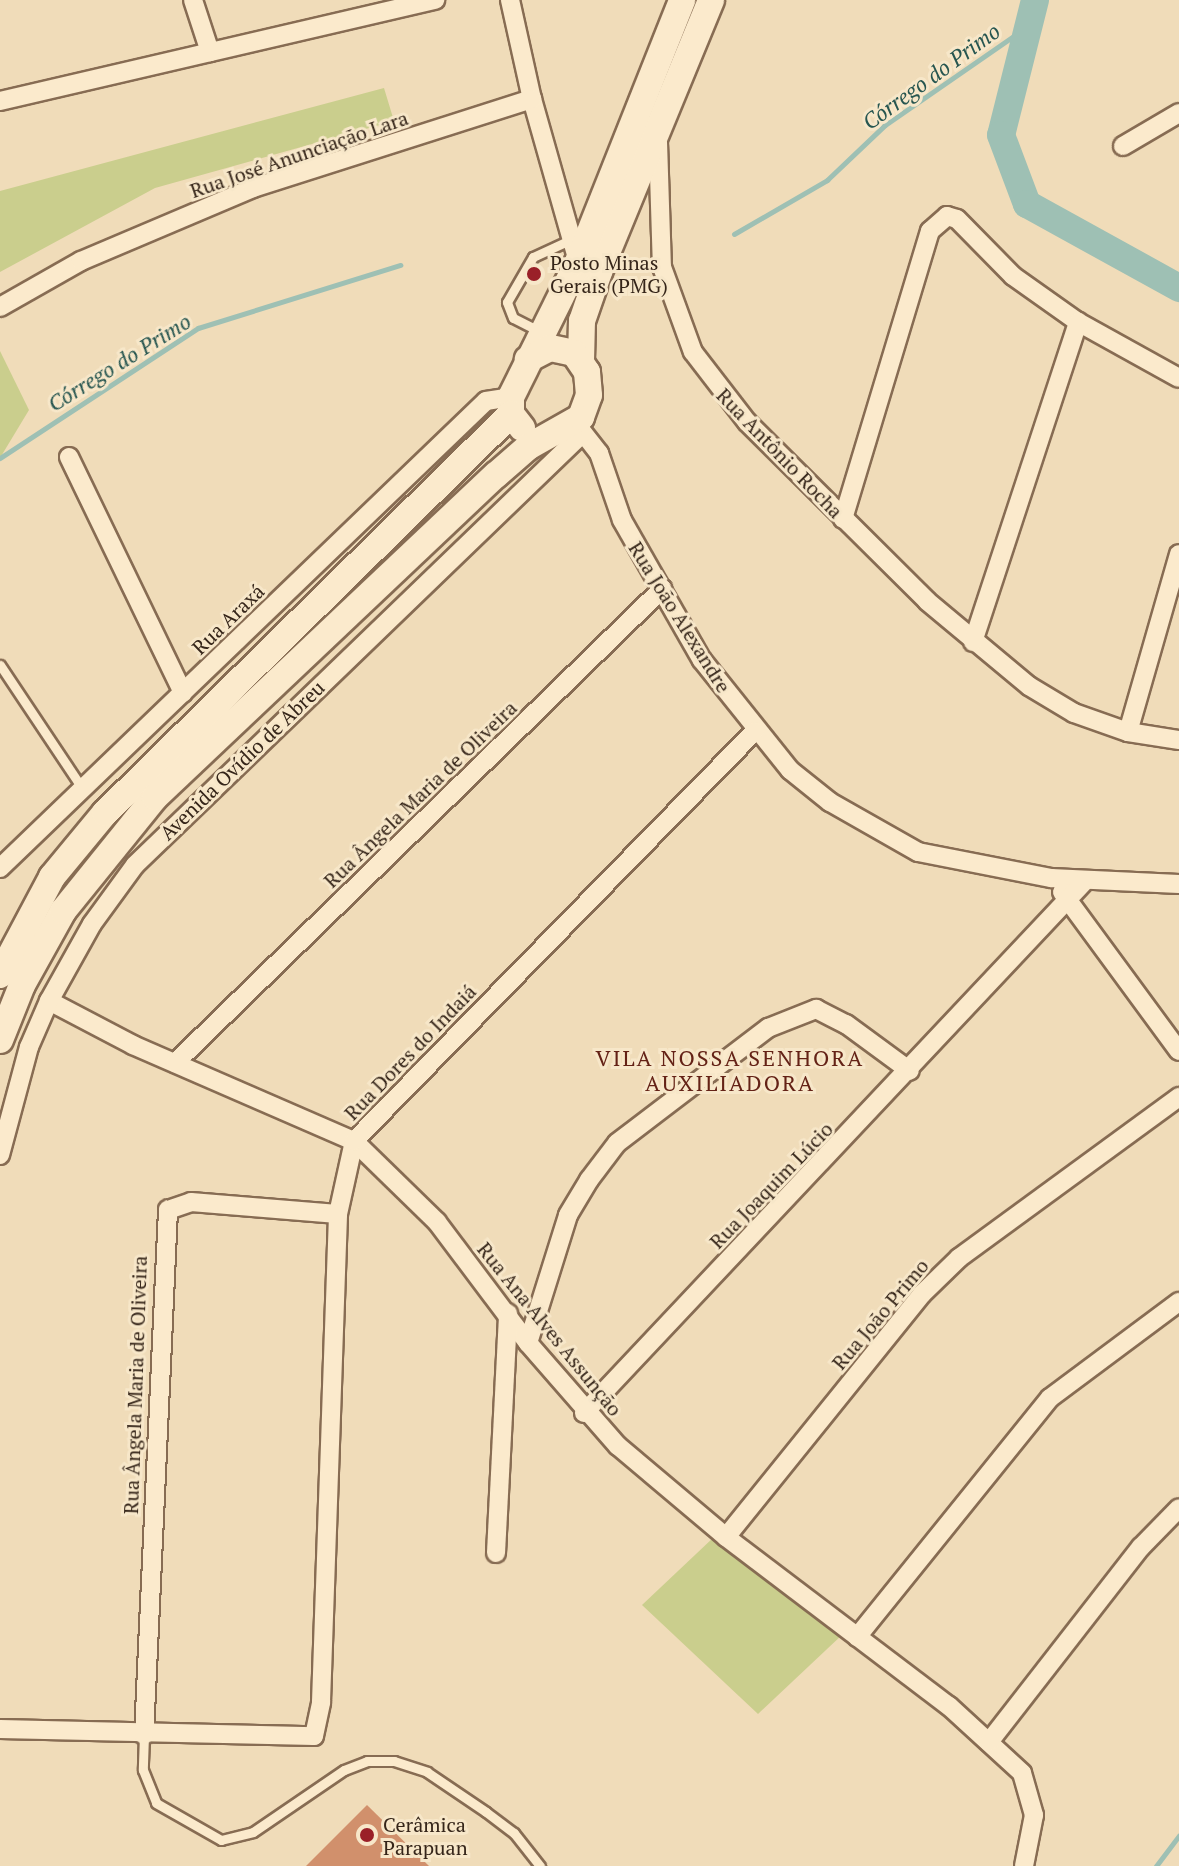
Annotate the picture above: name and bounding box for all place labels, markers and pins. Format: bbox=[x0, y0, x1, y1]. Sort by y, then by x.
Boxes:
place label: Posto Minas Gerais (PMG) bbox=[550, 250, 668, 297]
marker: Posto Minas Gerais (PMG) bbox=[525, 265, 543, 283]
place label: Cerâmica Parapuan bbox=[383, 1812, 468, 1859]
marker: Cerâmica Parapuan bbox=[358, 1826, 376, 1844]

